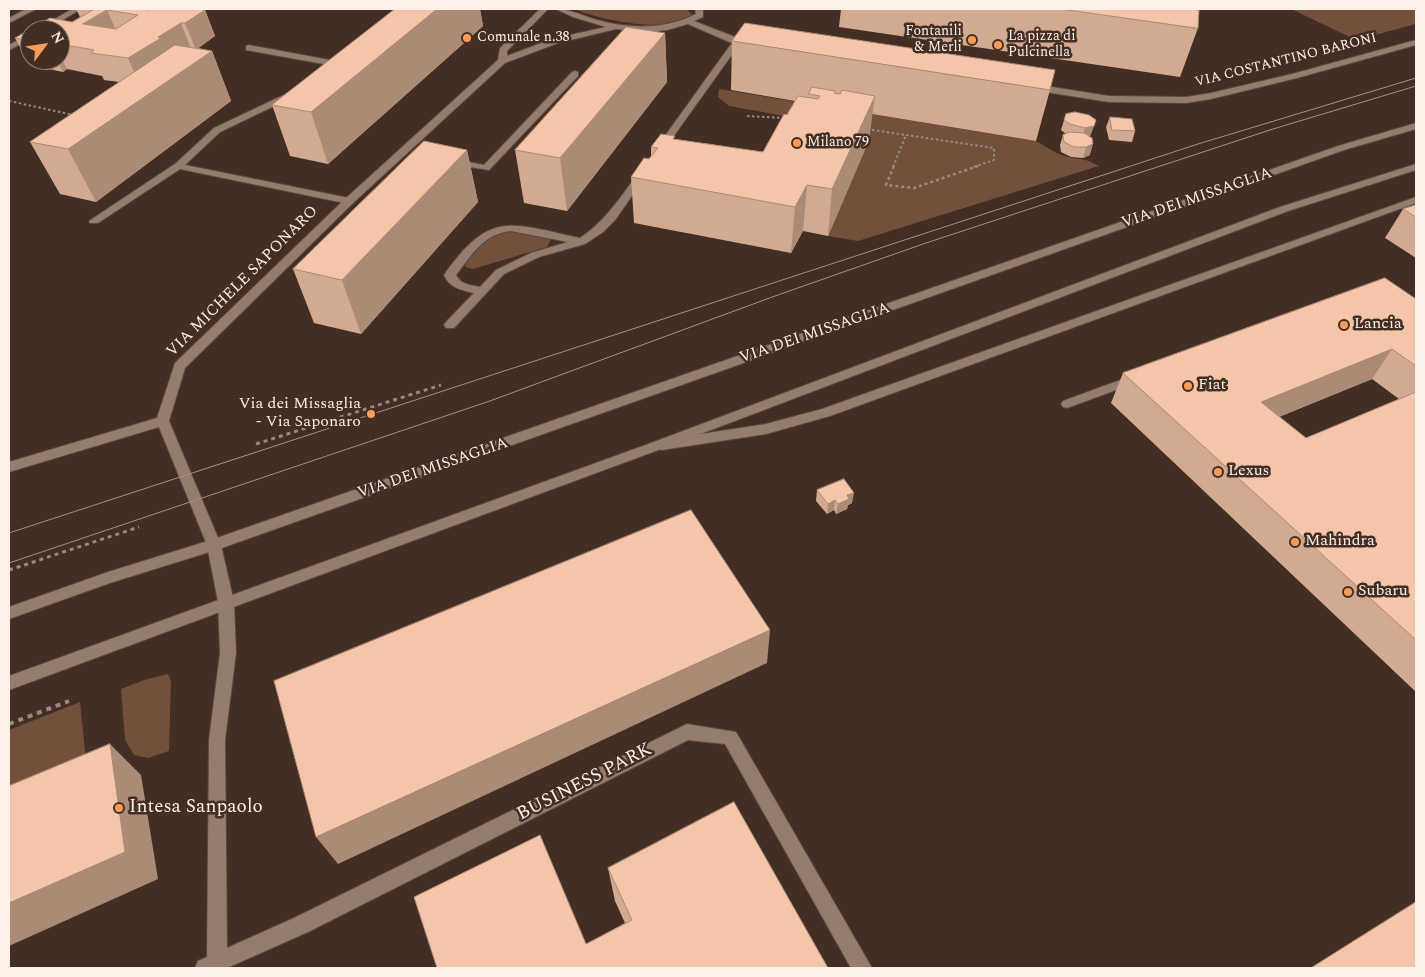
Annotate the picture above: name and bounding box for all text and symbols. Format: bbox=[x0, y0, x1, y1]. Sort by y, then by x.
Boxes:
north arrow bbox=[20, 20, 70, 70]
place label: Fontanili & Merli bbox=[905, 24, 962, 56]
text: N bbox=[45, 27, 69, 48]
place label: La pizza di Pulcinella bbox=[1008, 29, 1076, 62]
place label: Comunale n.38 bbox=[477, 30, 570, 46]
street label: VIA COSTANTINO BARONI bbox=[1193, 30, 1379, 92]
marker: Comunale n.38 bbox=[461, 32, 473, 44]
marker: Fontanili & Merli bbox=[966, 34, 978, 46]
marker: La pizza di Pulcinella bbox=[992, 39, 1004, 51]
place label: Milano 79 bbox=[807, 135, 869, 151]
marker: Milano 79 bbox=[791, 137, 803, 149]
street label: VIA DEI MISSAGLIA bbox=[1119, 164, 1275, 234]
street label: VIA MICHELE SAPONARO bbox=[163, 202, 323, 362]
street label: VIA DEI MISSAGLIA bbox=[737, 299, 893, 369]
place label: Lancia bbox=[1354, 315, 1402, 335]
marker: Lancia bbox=[1338, 319, 1350, 331]
place label: Fiat bbox=[1198, 376, 1226, 396]
marker: Fiat bbox=[1182, 380, 1194, 392]
place label: Via dei Missaglia - Via Saponaro bbox=[239, 395, 361, 433]
marker: Via dei Missaglia - Via Saponaro bbox=[365, 408, 377, 420]
street label: VIA DEI MISSAGLIA bbox=[355, 434, 511, 504]
place label: Lexus bbox=[1228, 462, 1270, 482]
marker: Lexus bbox=[1212, 466, 1224, 478]
place label: Mahindra bbox=[1305, 532, 1375, 552]
marker: Mahindra bbox=[1289, 536, 1301, 548]
place label: Subaru bbox=[1358, 582, 1408, 602]
marker: Subaru bbox=[1342, 586, 1354, 598]
street label: BUSINESS PARK bbox=[514, 739, 656, 827]
place label: Intesa Sanpaolo bbox=[129, 797, 263, 819]
marker: Intesa Sanpaolo bbox=[113, 802, 125, 814]

